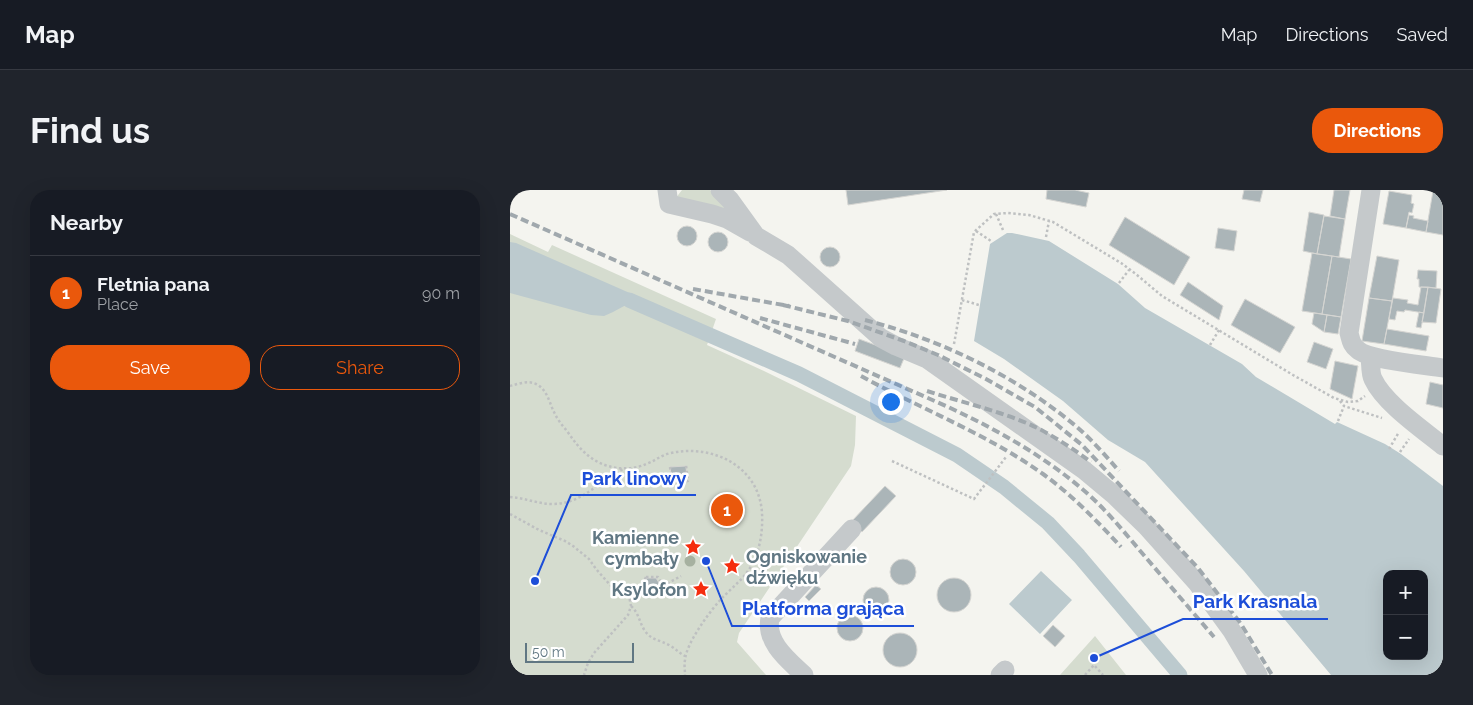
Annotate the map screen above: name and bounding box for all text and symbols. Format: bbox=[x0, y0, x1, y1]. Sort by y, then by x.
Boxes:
text: Map bbox=[25, 20, 75, 49]
text: Map bbox=[1221, 24, 1257, 45]
text: Directions bbox=[1285, 24, 1369, 45]
text: Saved bbox=[1397, 24, 1448, 45]
button: Directions bbox=[1312, 108, 1443, 153]
text: Find us bbox=[30, 110, 150, 151]
text: Nearby bbox=[50, 210, 123, 235]
text: Fletnia pana bbox=[97, 273, 210, 295]
text: 1 bbox=[62, 284, 70, 303]
text: 90 m bbox=[422, 284, 460, 303]
text: Place bbox=[97, 295, 138, 314]
button: Save bbox=[50, 345, 250, 390]
button: Share bbox=[260, 345, 460, 390]
your location bbox=[878, 389, 904, 415]
callout: Park linowy bbox=[571, 461, 696, 495]
text: Park linowy bbox=[581, 467, 687, 489]
pin: 1 bbox=[711, 491, 743, 529]
place label: Kamienne cymbały bbox=[592, 527, 679, 569]
place icon: Kamienne cymbały bbox=[683, 537, 703, 557]
place label: Ogniskowanie dźwięku bbox=[746, 546, 867, 588]
place icon: Ogniskowanie dźwięku bbox=[722, 556, 742, 576]
map controls bbox=[1383, 570, 1428, 660]
button: + bbox=[1383, 570, 1428, 615]
place label: Ksylofon bbox=[612, 579, 687, 600]
place icon: Ksylofon bbox=[691, 579, 711, 599]
callout: Park Krasnala bbox=[1183, 585, 1328, 619]
text: Park Krasnala bbox=[1193, 590, 1317, 612]
callout: Platforma grająca bbox=[732, 592, 914, 626]
text: Platforma grająca bbox=[742, 597, 904, 619]
button: − bbox=[1383, 615, 1428, 660]
scale bar bbox=[525, 640, 634, 663]
text: 50 m bbox=[532, 644, 565, 660]

